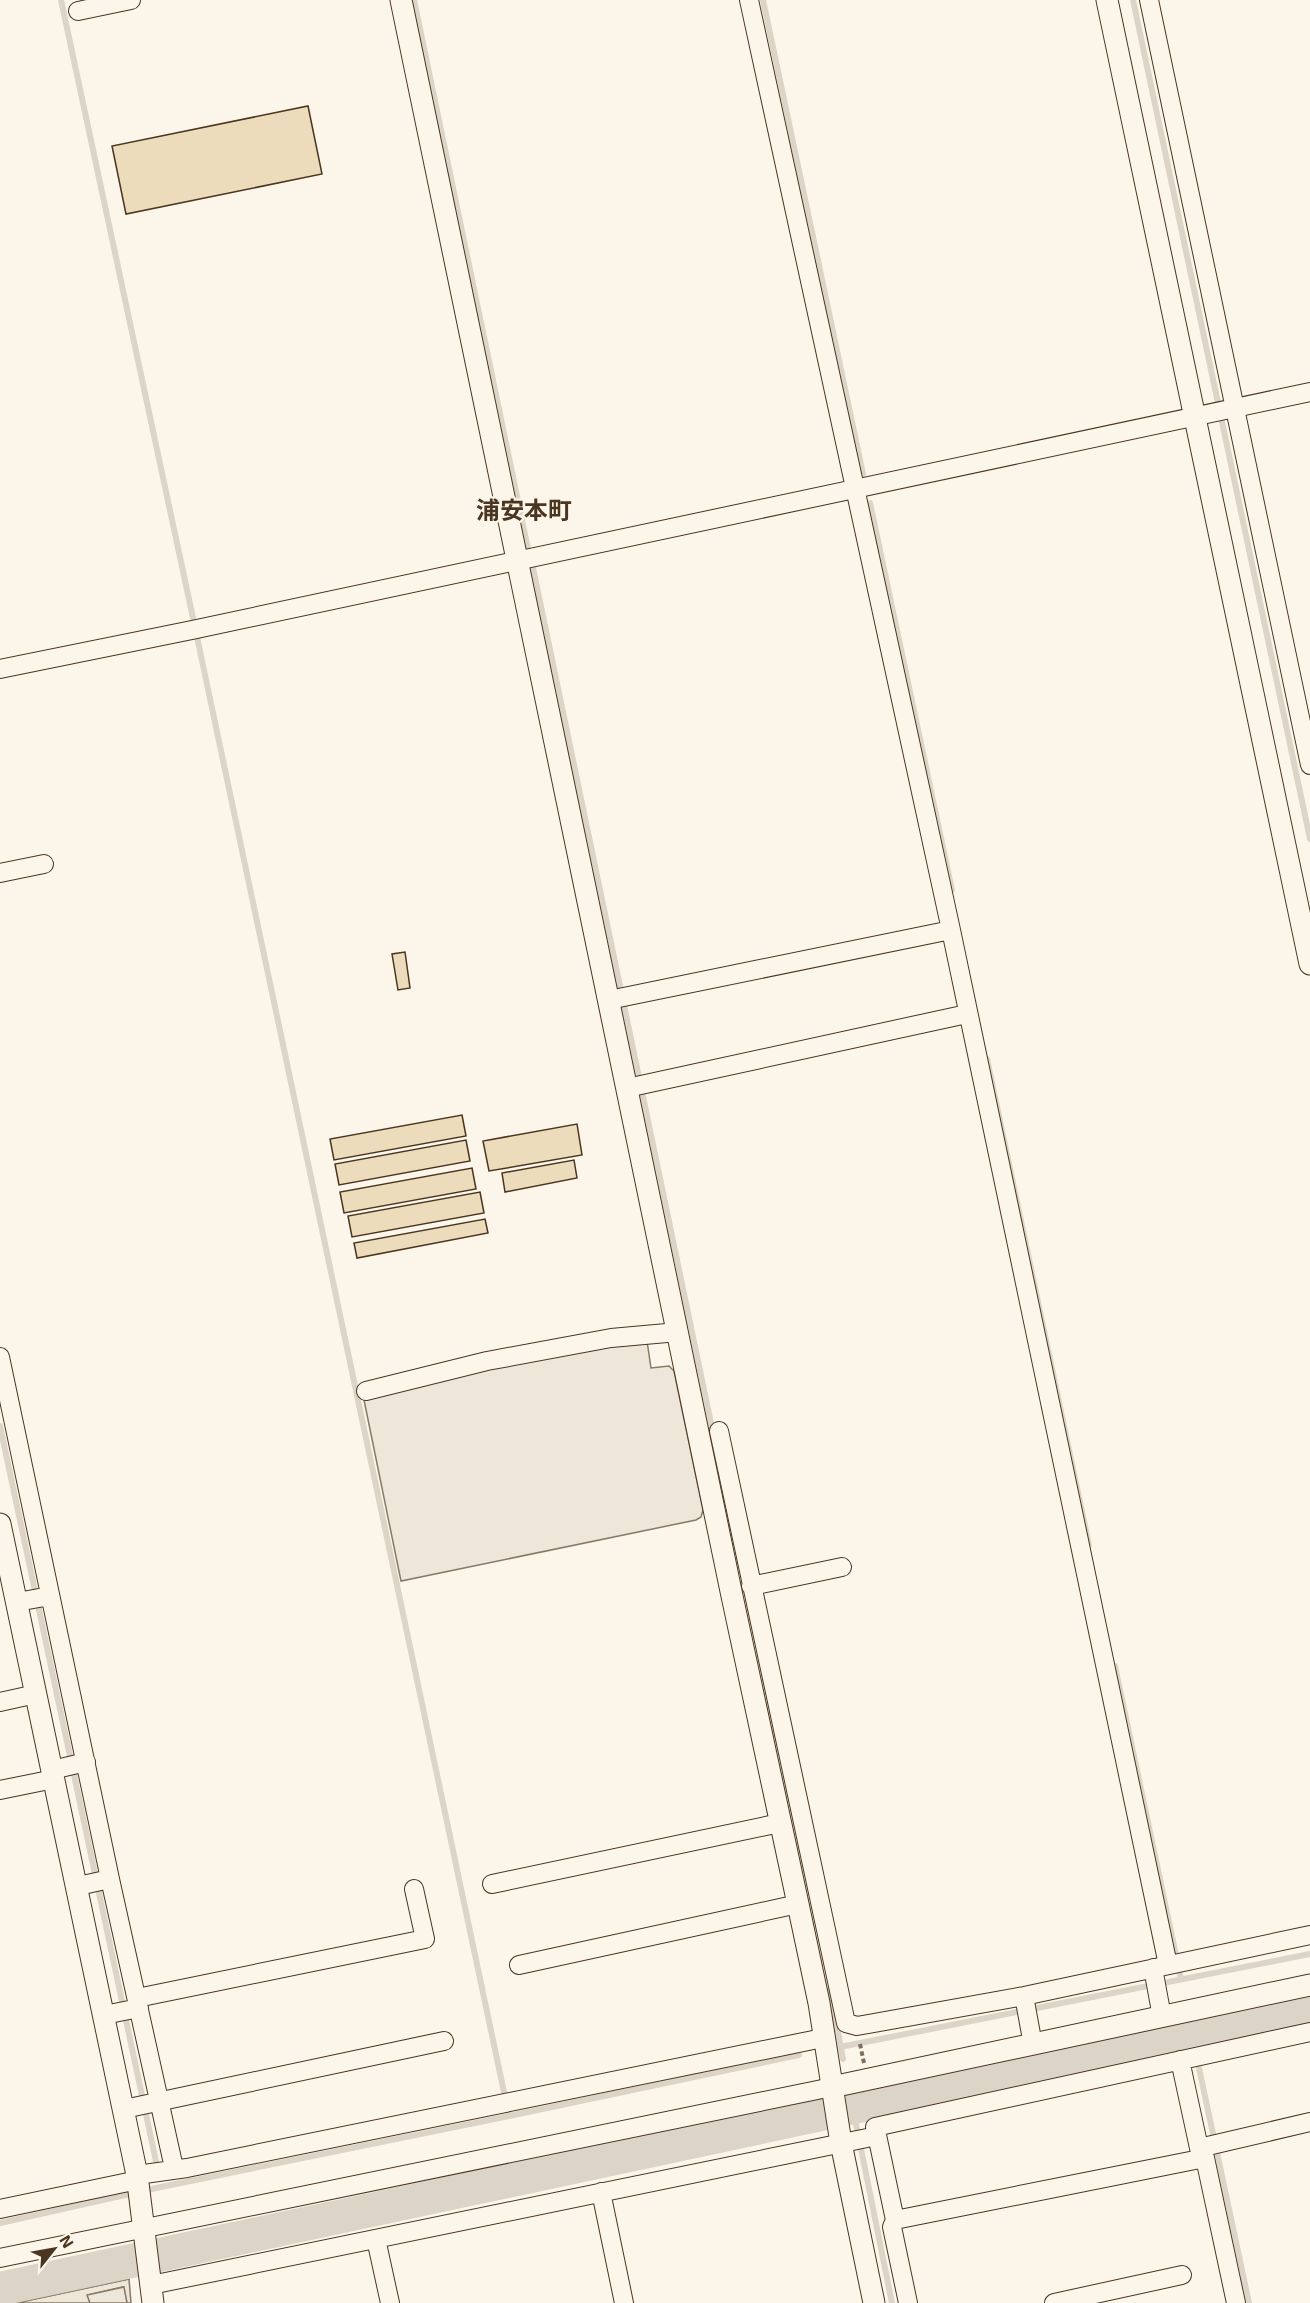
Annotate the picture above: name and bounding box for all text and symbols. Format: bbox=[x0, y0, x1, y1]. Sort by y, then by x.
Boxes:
district label: 浦安本町 bbox=[476, 495, 572, 524]
north arrow bbox=[24, 2219, 84, 2279]
text: N bbox=[56, 2231, 78, 2251]

